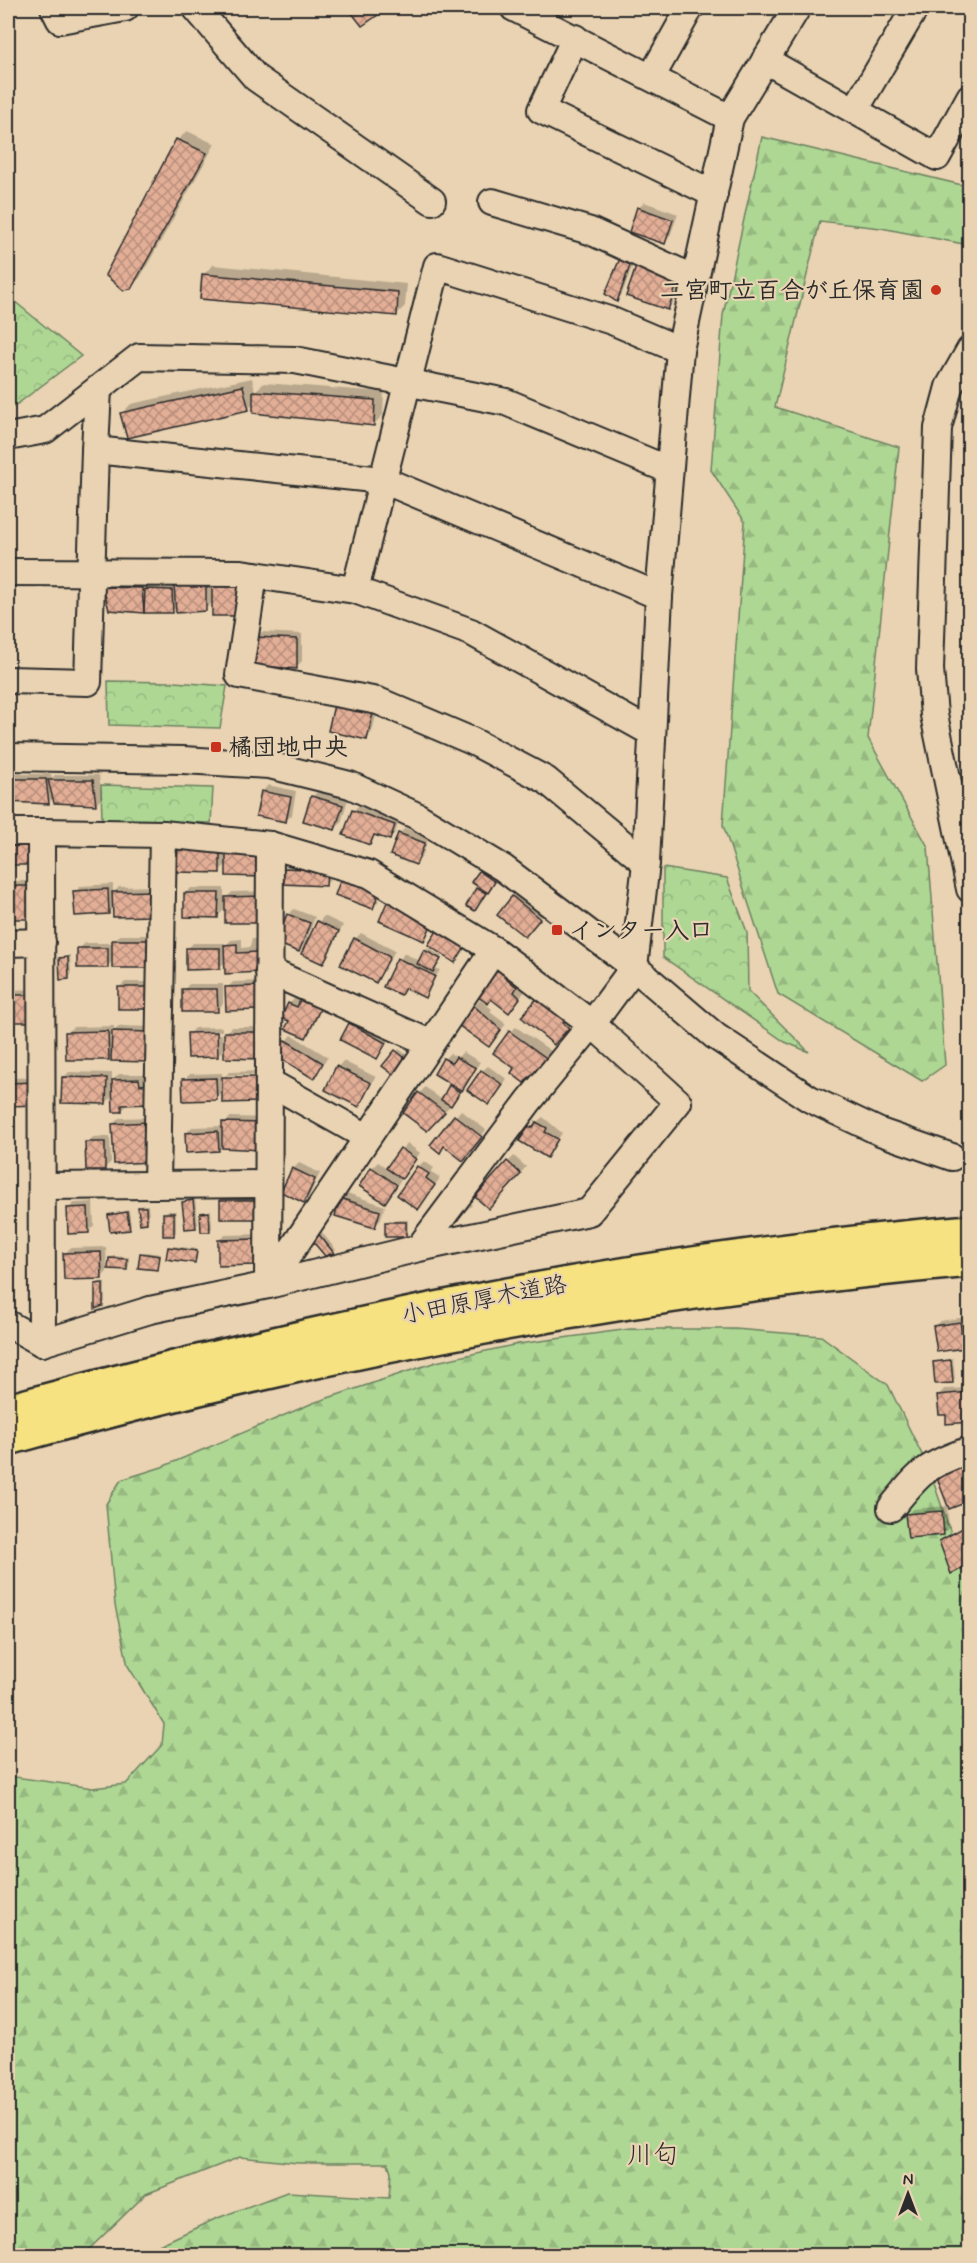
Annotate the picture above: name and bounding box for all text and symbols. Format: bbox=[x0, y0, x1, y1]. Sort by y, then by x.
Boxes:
place label: 二宮町立百合が丘保育園 bbox=[660, 276, 924, 307]
marker: 二宮町立百合が丘保育園 bbox=[929, 283, 943, 297]
place label: 橘団地中央 bbox=[228, 733, 348, 764]
marker: 橘団地中央 bbox=[209, 740, 223, 754]
place label: インター入口 bbox=[569, 916, 713, 947]
marker: インター入口 bbox=[550, 923, 564, 937]
street label: 小田原厚木道路 bbox=[399, 1269, 570, 1332]
district label: 川匂 bbox=[627, 2139, 679, 2173]
north arrow bbox=[878, 2164, 938, 2224]
text: N bbox=[903, 2170, 913, 2191]

